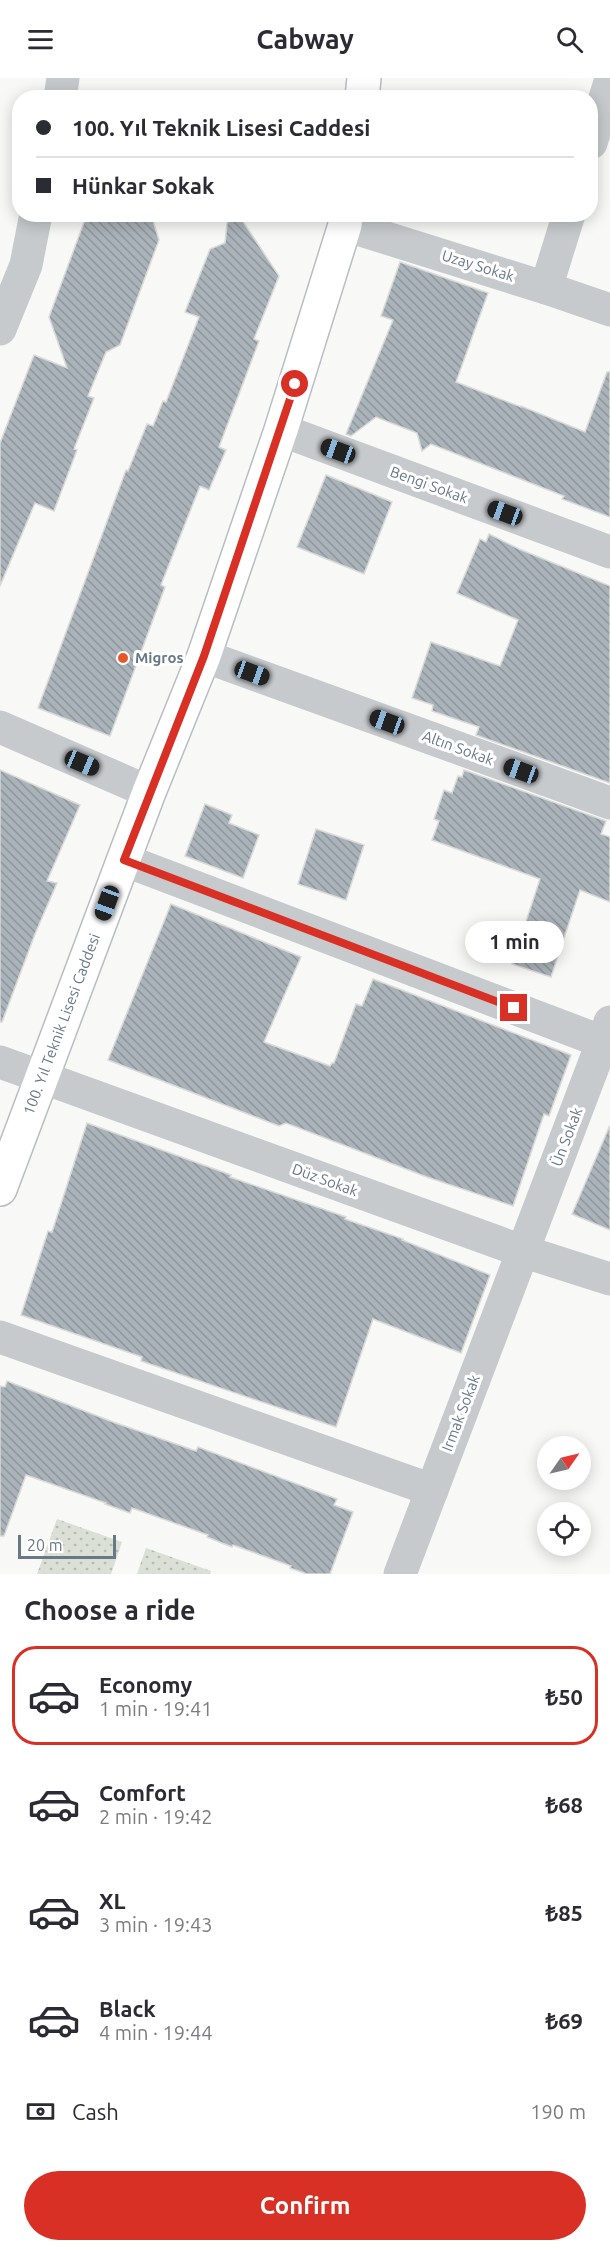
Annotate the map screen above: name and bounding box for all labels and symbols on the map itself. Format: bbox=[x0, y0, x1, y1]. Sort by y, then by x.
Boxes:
street label: Uzay Sokak bbox=[440, 246, 517, 285]
route start bbox=[281, 370, 308, 397]
car bbox=[318, 436, 358, 466]
street label: Bengi Sokak bbox=[388, 463, 471, 507]
car bbox=[485, 498, 525, 528]
place label: Migros bbox=[135, 649, 184, 666]
marker: Migros bbox=[116, 651, 130, 665]
car bbox=[232, 658, 272, 688]
car bbox=[367, 707, 407, 737]
street label: Altın Sokak bbox=[420, 727, 497, 768]
car bbox=[62, 748, 102, 778]
car bbox=[501, 756, 541, 786]
car bbox=[92, 883, 122, 923]
callout: 1 min bbox=[464, 921, 564, 963]
street label: 100. Yıl Teknik Lisesi Caddesi bbox=[20, 931, 103, 1117]
route end bbox=[500, 994, 527, 1021]
street label: Ün Sokak bbox=[548, 1105, 586, 1169]
street label: Düz Sokak bbox=[290, 1160, 361, 1199]
street label: Irmak Sokak bbox=[438, 1372, 483, 1454]
north arrow bbox=[537, 1436, 591, 1490]
scale bar bbox=[18, 1532, 116, 1560]

